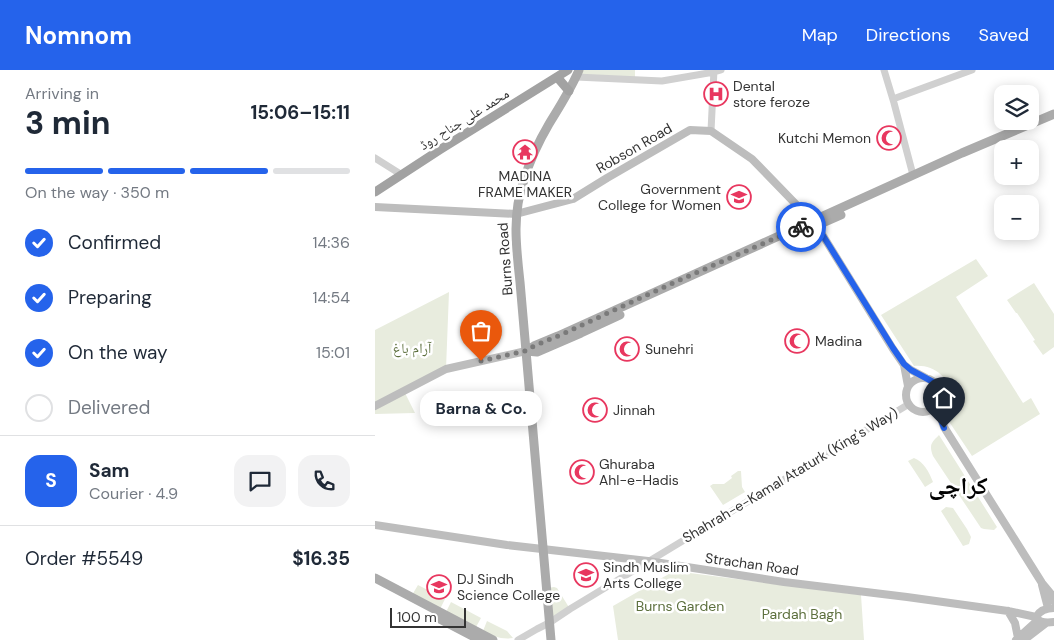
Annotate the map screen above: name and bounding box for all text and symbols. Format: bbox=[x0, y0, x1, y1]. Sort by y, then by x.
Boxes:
text: Nomnom bbox=[25, 20, 132, 51]
text: Map bbox=[802, 23, 838, 47]
text: Directions bbox=[866, 23, 951, 47]
text: Saved bbox=[979, 23, 1029, 47]
place label: Dental store feroze bbox=[733, 77, 810, 111]
hospital icon: Dental store feroze bbox=[703, 81, 729, 107]
text: Arriving in bbox=[25, 83, 99, 104]
street label: محمد علی جناح روڈ bbox=[416, 84, 513, 155]
map controls bbox=[994, 85, 1039, 240]
button: layers bbox=[994, 85, 1039, 130]
text: 15:06–15:11 bbox=[250, 100, 350, 125]
text: 3 min bbox=[25, 102, 110, 144]
street label: Robson Road bbox=[593, 119, 675, 177]
mosque icon: Kutchi Memon bbox=[876, 125, 902, 151]
place label: Kutchi Memon bbox=[778, 129, 871, 147]
temple icon: MADINA FRAME MAKER bbox=[512, 139, 538, 165]
button: + bbox=[994, 140, 1039, 185]
place label: MADINA FRAME MAKER bbox=[478, 167, 572, 201]
place label: Government College for Women bbox=[598, 180, 721, 214]
text: On the way · 350 m bbox=[25, 182, 169, 203]
school or university icon: Government College for Women bbox=[726, 184, 752, 210]
button: − bbox=[994, 195, 1039, 240]
courier bbox=[776, 202, 826, 252]
icon: bike bbox=[787, 213, 815, 241]
street label: Burns Road bbox=[493, 222, 517, 296]
icon: check bbox=[25, 229, 53, 257]
text: Confirmed bbox=[68, 230, 161, 255]
text: 14:36 bbox=[313, 232, 350, 253]
icon: check bbox=[25, 284, 53, 312]
text: Preparing bbox=[68, 285, 152, 310]
text: 14:54 bbox=[313, 287, 350, 308]
pin bbox=[460, 310, 502, 361]
icon: bag bbox=[467, 317, 495, 345]
mosque icon: Madina bbox=[784, 328, 810, 354]
place label: Madina bbox=[815, 332, 862, 350]
mosque icon: Sunehri bbox=[614, 336, 640, 362]
icon: check bbox=[25, 339, 53, 367]
park label: آرام باغ bbox=[393, 339, 432, 358]
text: On the way bbox=[68, 340, 168, 365]
place label: Sunehri bbox=[645, 340, 694, 358]
text: 15:01 bbox=[316, 342, 350, 363]
pin bbox=[923, 377, 965, 428]
icon: home bbox=[930, 384, 958, 412]
callout: Barna & Co. bbox=[420, 391, 542, 426]
text: Delivered bbox=[68, 395, 150, 420]
mosque icon: Jinnah bbox=[582, 397, 608, 423]
text: Barna & Co. bbox=[436, 398, 527, 419]
place label: Jinnah bbox=[613, 401, 655, 419]
street label: Shahrah-e-Kamal Ataturk (King's Way) bbox=[679, 403, 901, 547]
button: chat bbox=[234, 455, 286, 507]
button: phone bbox=[298, 455, 350, 507]
place label: Ghuraba Ahl-e-Hadis bbox=[599, 455, 679, 489]
text: Sam bbox=[89, 458, 130, 483]
mosque icon: Ghuraba Ahl-e-Hadis bbox=[569, 459, 595, 485]
text: S bbox=[45, 468, 57, 493]
district label: کراچی bbox=[928, 470, 988, 501]
text: Courier · 4.9 bbox=[89, 483, 178, 504]
text: Order #5549 bbox=[25, 546, 143, 571]
text: $16.35 bbox=[292, 546, 350, 571]
street label: Strachan Road bbox=[704, 549, 800, 579]
place label: Sindh Muslim Arts College bbox=[603, 558, 689, 592]
school or university icon: Sindh Muslim Arts College bbox=[573, 562, 599, 588]
place label: DJ Sindh Science College bbox=[457, 570, 560, 604]
school or university icon: DJ Sindh Science College bbox=[426, 574, 452, 600]
park label: Burns Garden bbox=[636, 597, 724, 615]
scale bar bbox=[390, 605, 466, 628]
park label: Pardah Bagh bbox=[762, 605, 842, 623]
text: 100 m bbox=[397, 608, 437, 626]

